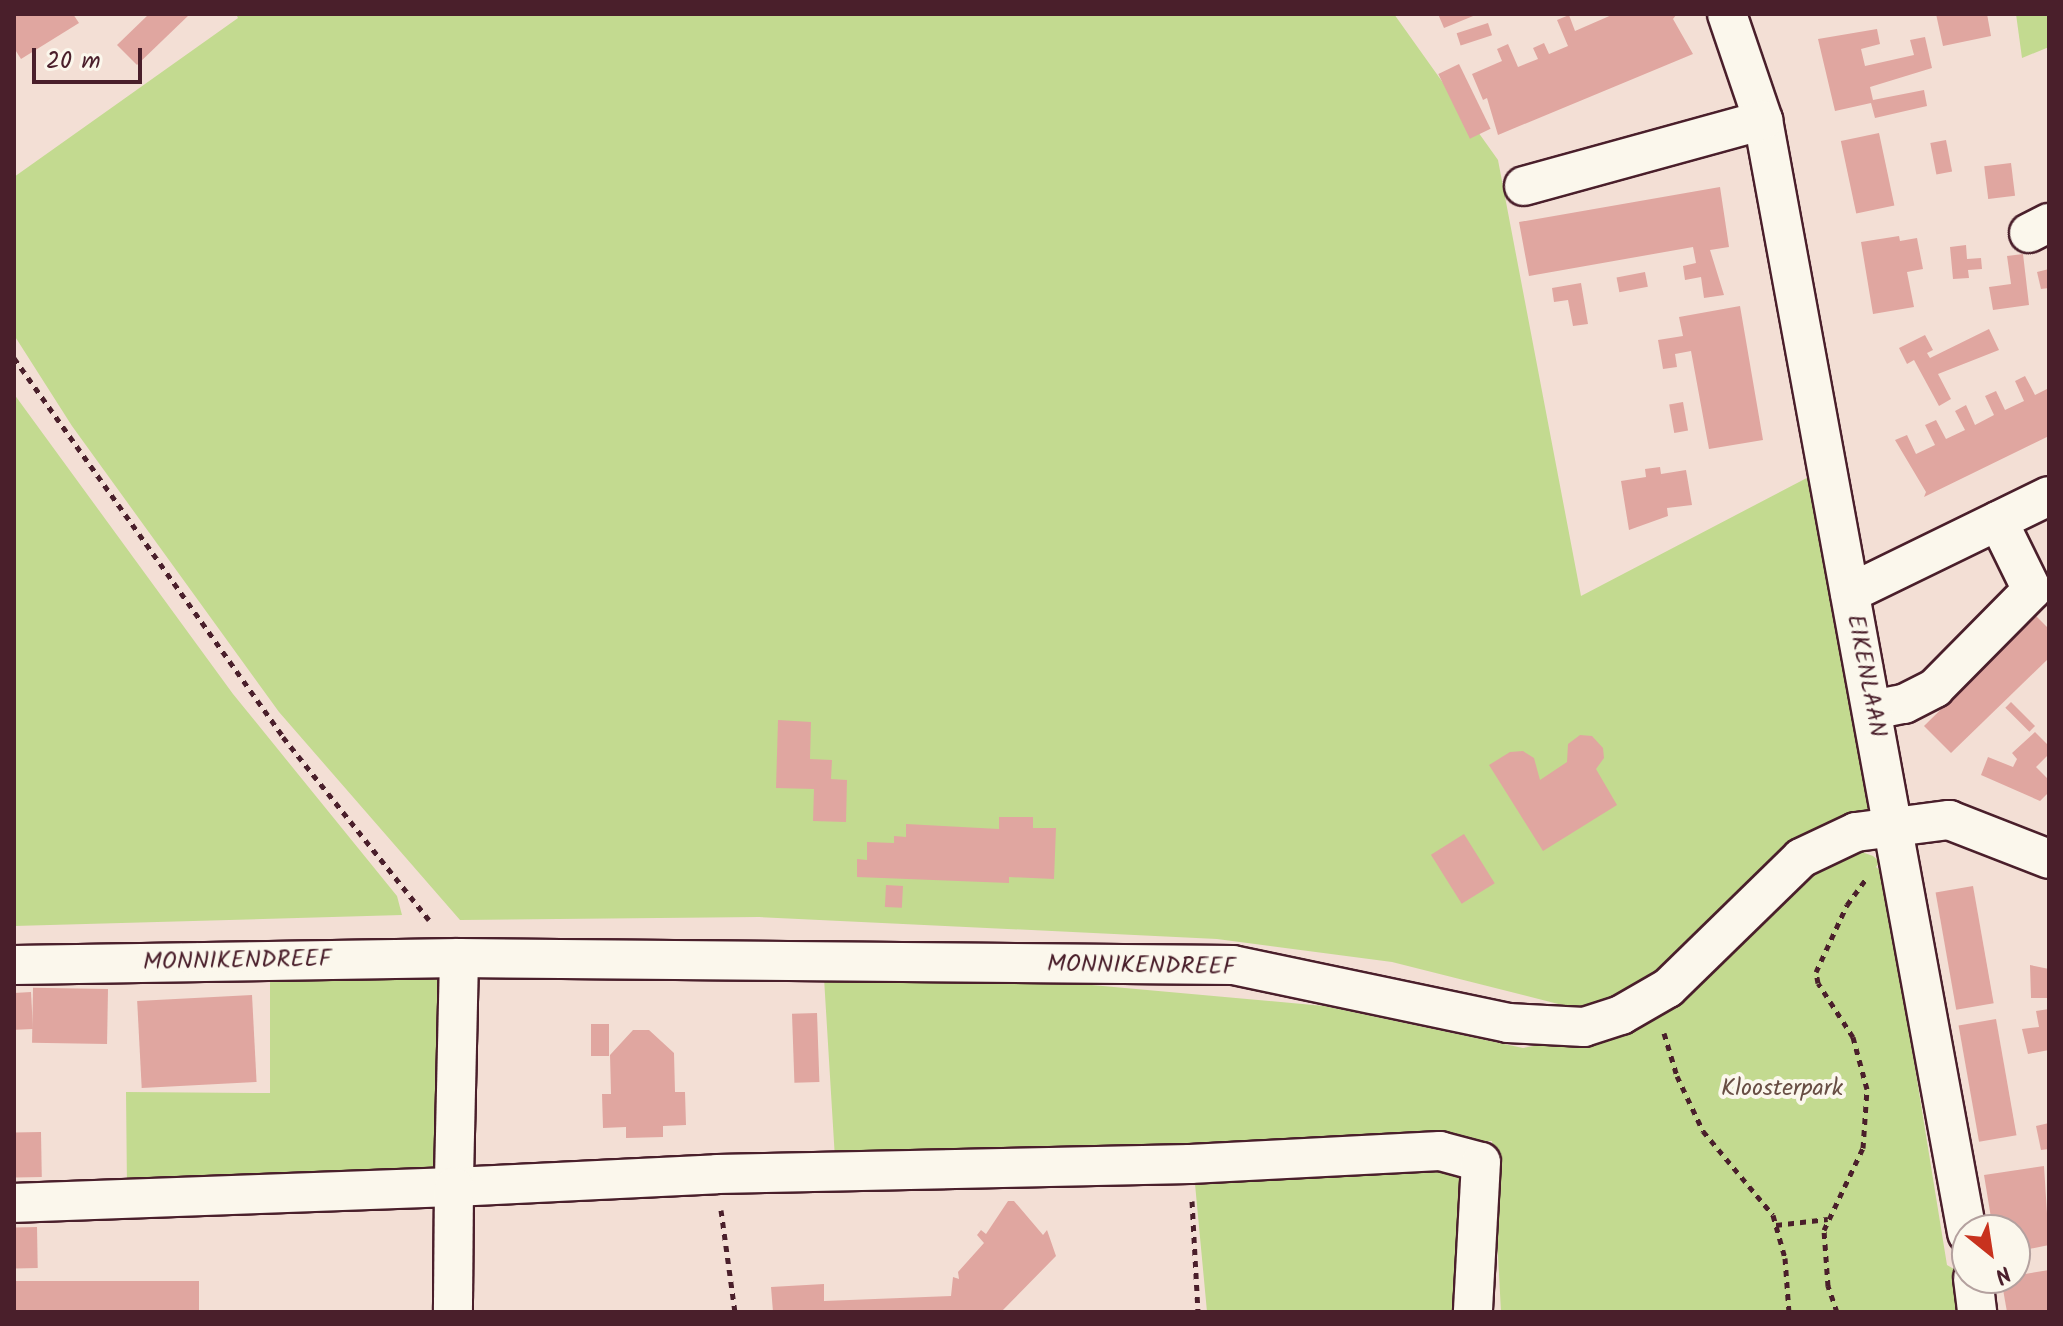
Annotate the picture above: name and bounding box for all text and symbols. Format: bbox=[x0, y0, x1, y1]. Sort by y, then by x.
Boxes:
scale bar bbox=[36, 32, 146, 82]
text: 20 m bbox=[46, 42, 101, 81]
street label: EIKENLAAN bbox=[1840, 612, 1892, 740]
street label: MONNIKENDREEF bbox=[143, 945, 331, 977]
street label: MONNIKENDREEF bbox=[1047, 950, 1235, 982]
park label: Kloosterpark bbox=[1721, 1075, 1843, 1103]
north arrow bbox=[1951, 1214, 2031, 1294]
text: N bbox=[1987, 1255, 2017, 1292]

